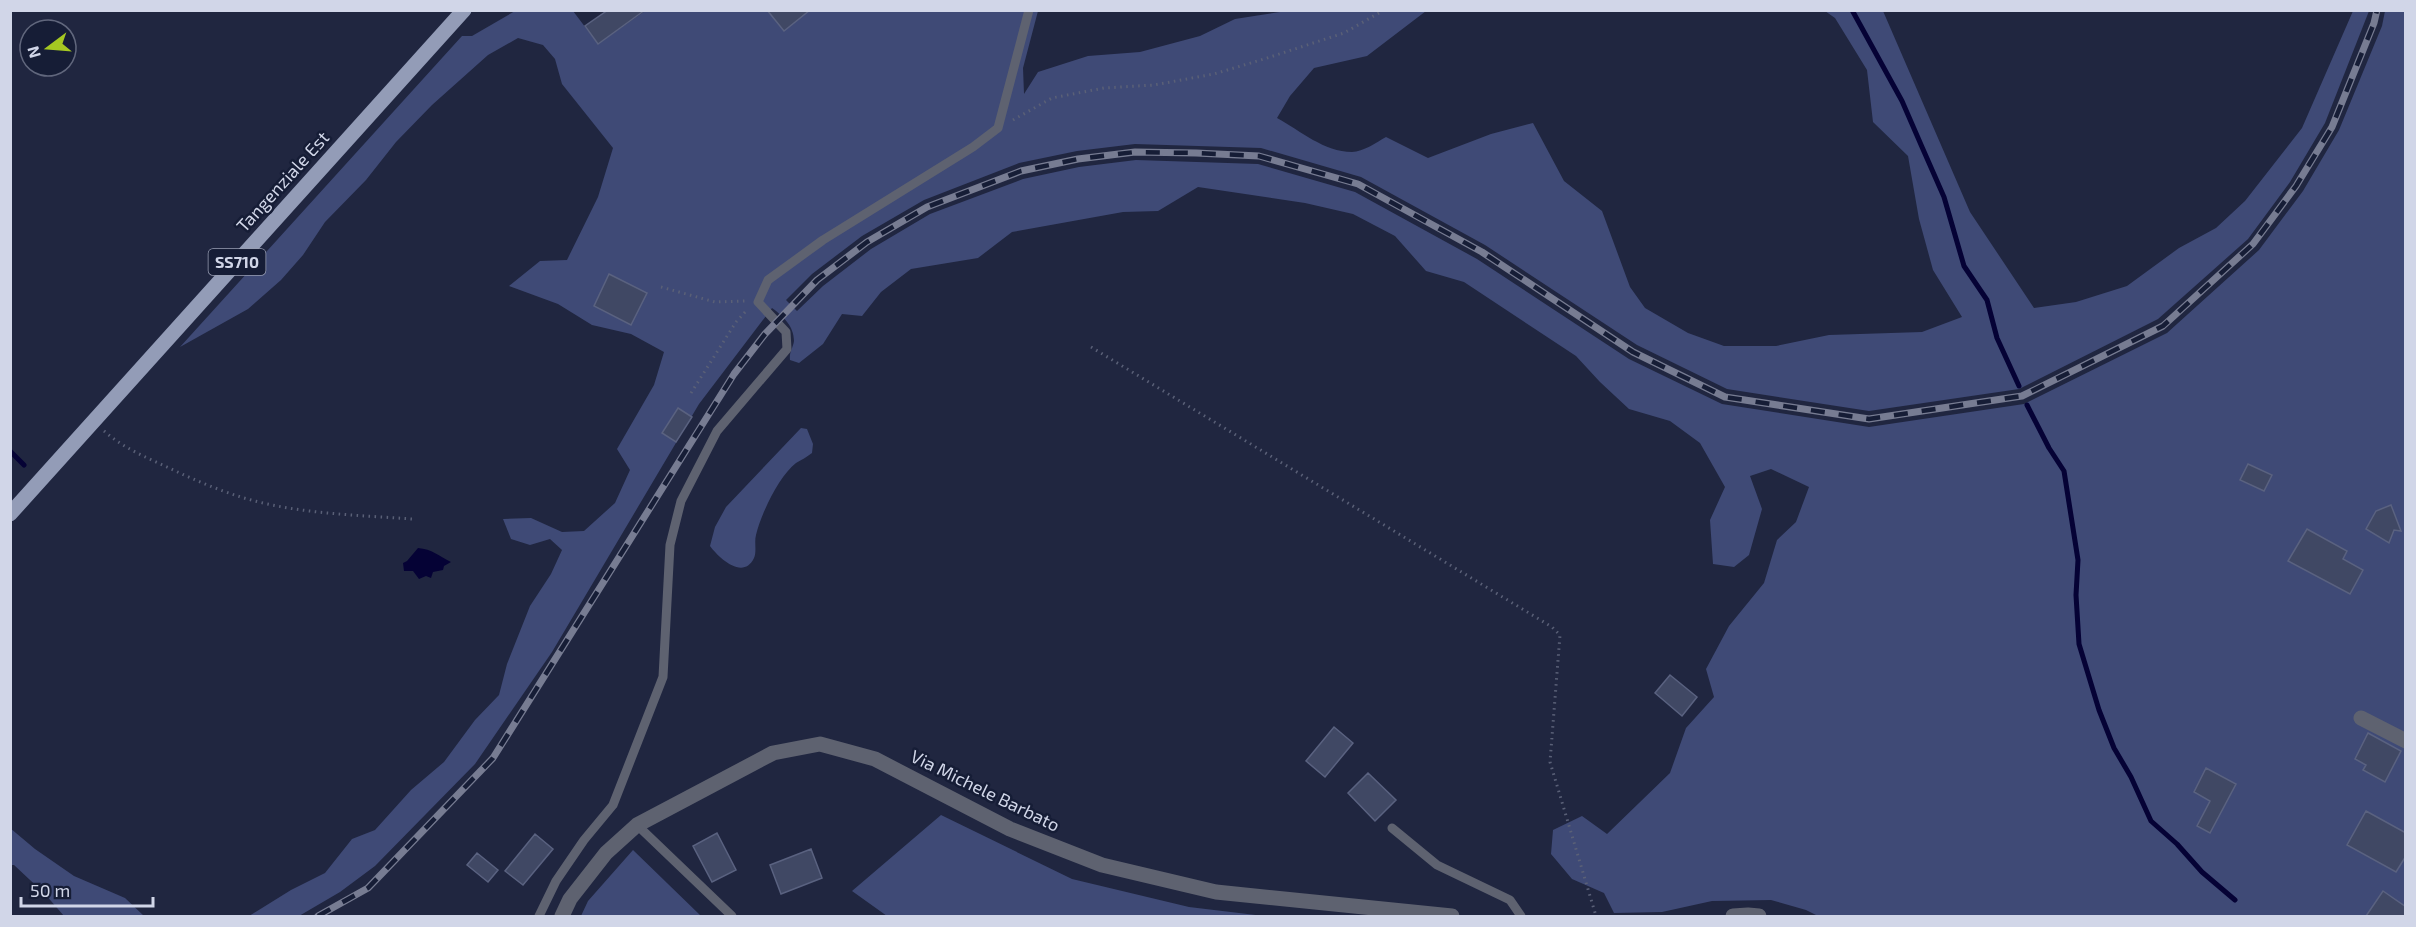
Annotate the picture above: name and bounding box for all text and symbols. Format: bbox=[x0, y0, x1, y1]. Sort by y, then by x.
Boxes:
north arrow bbox=[18, 18, 78, 78]
text: N bbox=[22, 44, 44, 60]
street label: Tangenziale Est bbox=[231, 126, 333, 236]
road number: SS710 bbox=[208, 249, 266, 275]
street label: Via Michele Barbato bbox=[907, 744, 1064, 836]
scale bar bbox=[21, 870, 153, 908]
text: 50 m bbox=[30, 879, 70, 901]

